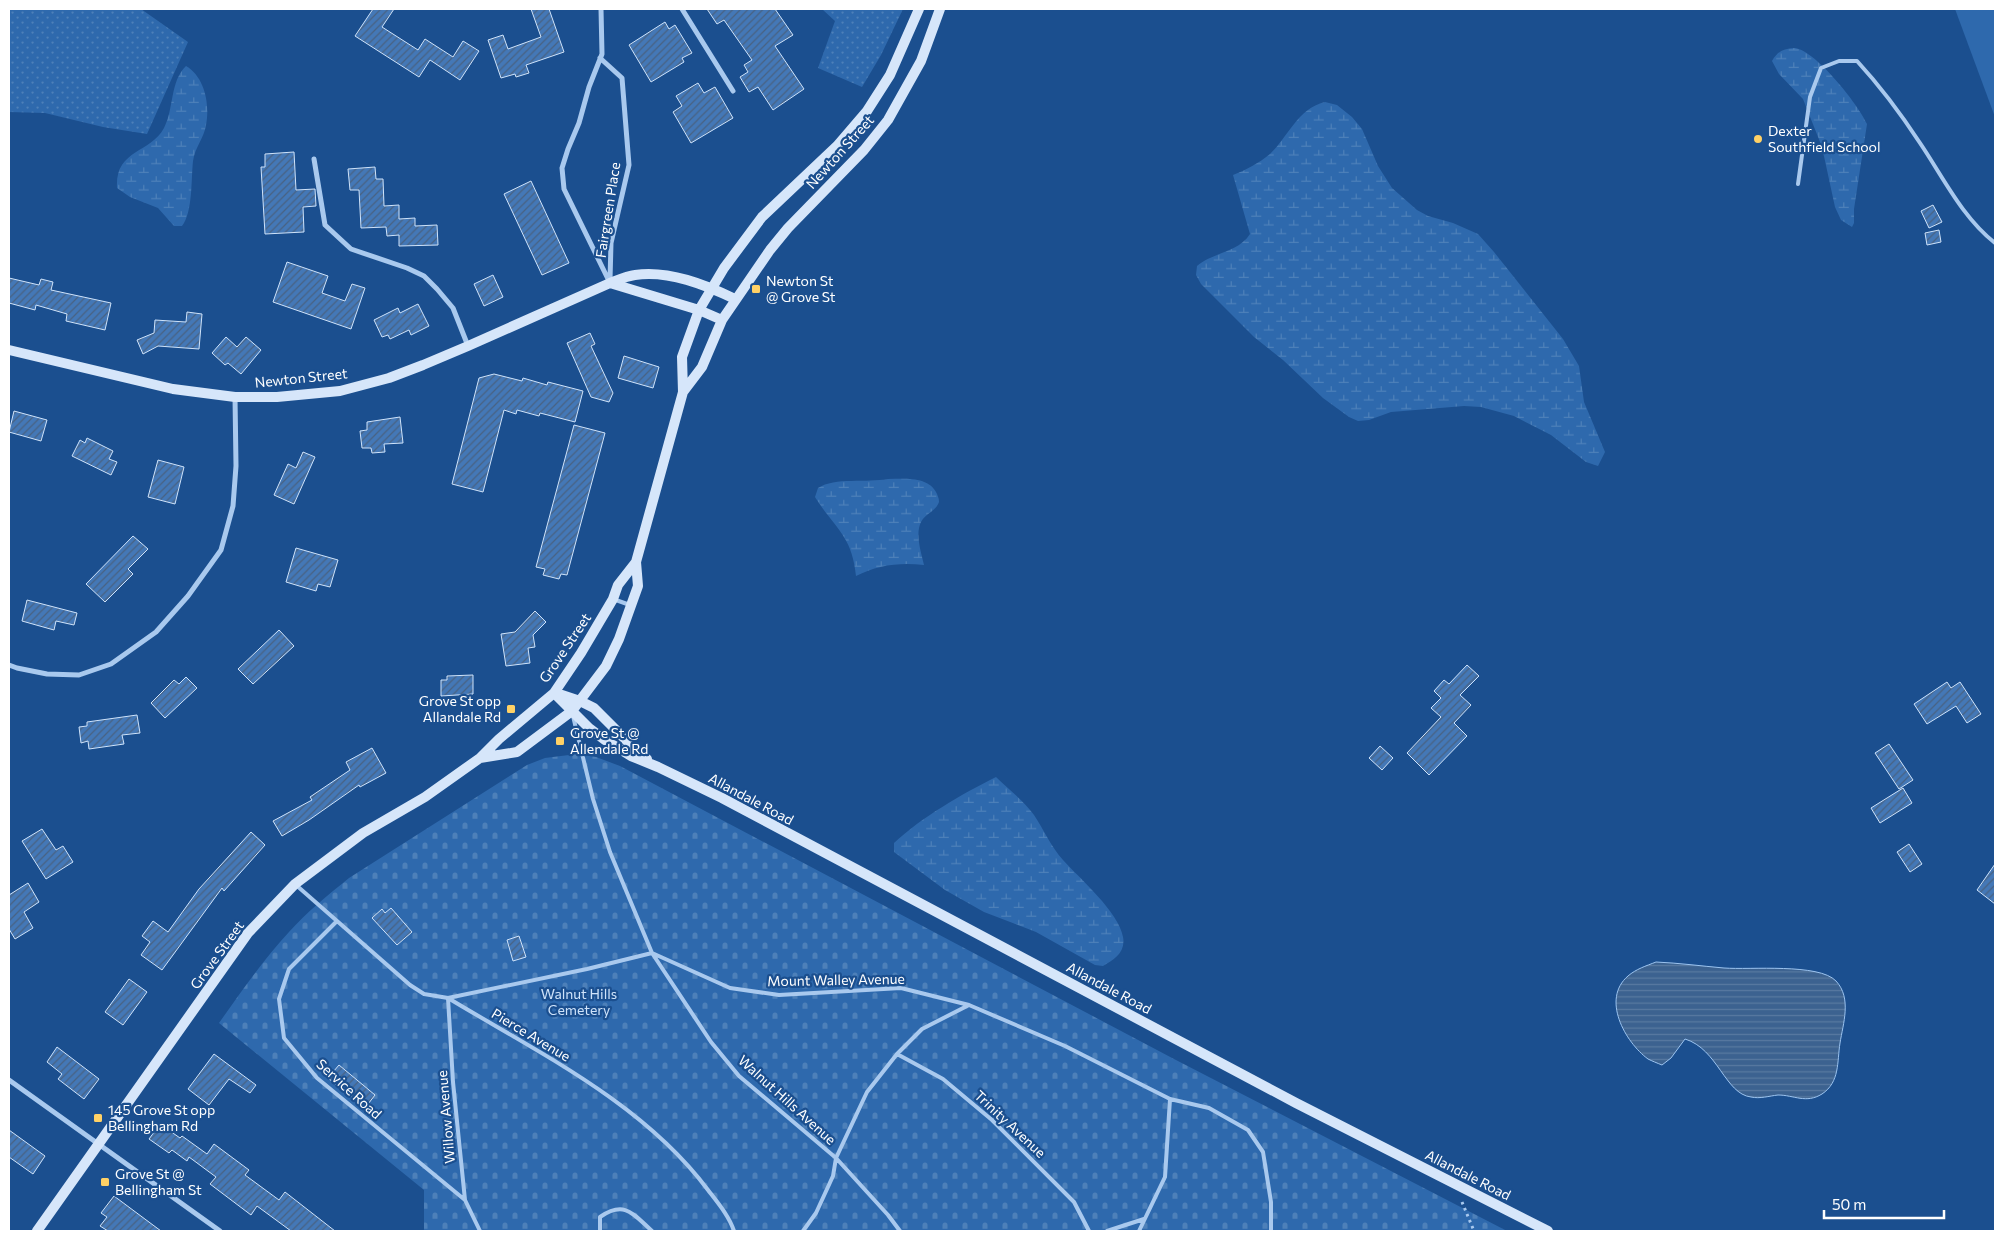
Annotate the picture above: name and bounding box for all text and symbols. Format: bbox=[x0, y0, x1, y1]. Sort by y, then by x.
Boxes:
street label: Newton Street bbox=[802, 111, 877, 192]
place label: Dexter Southfield School bbox=[1768, 122, 1880, 155]
marker: Dexter Southfield School bbox=[1752, 133, 1764, 145]
street label: Fairgreen Place bbox=[592, 161, 623, 259]
place label: Newton St @ Grove St bbox=[766, 272, 836, 305]
marker: Newton St @ Grove St bbox=[750, 283, 762, 295]
street label: Newton Street bbox=[254, 364, 348, 391]
street label: Grove Street bbox=[535, 609, 594, 686]
place label: Grove St opp Allandale Rd bbox=[419, 692, 501, 725]
marker: Grove St opp Allandale Rd bbox=[505, 703, 517, 715]
place label: Grove St @ Allendale Rd bbox=[570, 724, 648, 757]
marker: Grove St @ Allendale Rd bbox=[554, 735, 566, 747]
street label: Allandale Road bbox=[706, 769, 797, 828]
street label: Grove Street bbox=[186, 917, 247, 992]
street label: Allandale Road bbox=[1064, 958, 1155, 1017]
street label: Mount Walley Avenue bbox=[767, 970, 905, 989]
park label: Walnut Hills Cemetery bbox=[541, 985, 617, 1018]
street label: Pierce Avenue bbox=[489, 1004, 574, 1065]
street label: Walnut Hills Avenue bbox=[735, 1051, 840, 1148]
street label: Service Road bbox=[313, 1055, 385, 1122]
street label: Willow Avenue bbox=[433, 1070, 458, 1164]
street label: Trinity Avenue bbox=[971, 1086, 1049, 1161]
place label: 145 Grove St opp Bellingham Rd bbox=[108, 1101, 215, 1134]
marker: 145 Grove St opp Bellingham Rd bbox=[92, 1112, 104, 1124]
street label: Allandale Road bbox=[1423, 1146, 1514, 1203]
place label: Grove St @ Bellingham St bbox=[115, 1165, 202, 1198]
marker: Grove St @ Bellingham St bbox=[99, 1176, 111, 1188]
scale bar bbox=[1824, 1188, 1944, 1220]
text: 50 m bbox=[1832, 1195, 1866, 1213]

